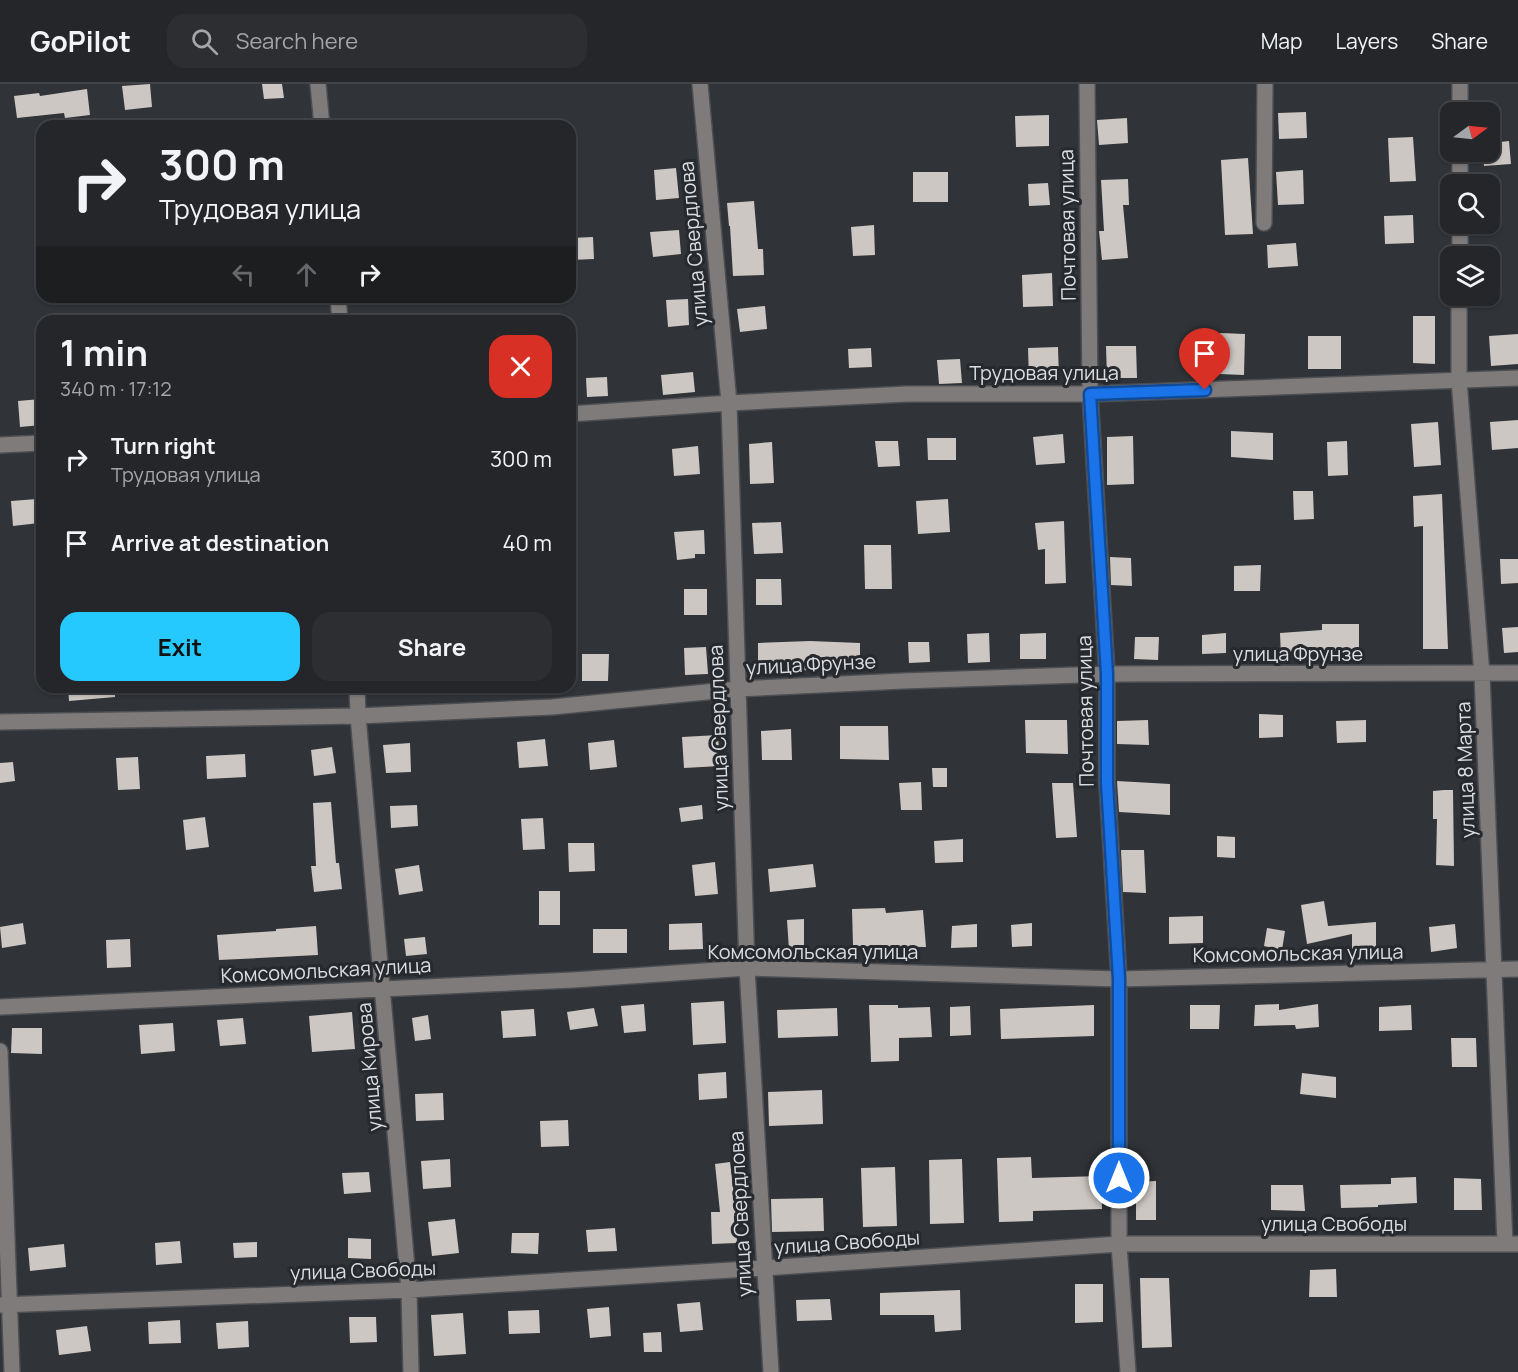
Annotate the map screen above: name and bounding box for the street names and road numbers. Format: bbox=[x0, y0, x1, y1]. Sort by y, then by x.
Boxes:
street label: Почтовая улица bbox=[1052, 149, 1082, 301]
street label: улица Свердлова bbox=[672, 160, 714, 328]
street label: Трудовая улица bbox=[969, 359, 1119, 386]
street label: Почтовая улица bbox=[1070, 635, 1100, 787]
street label: улица Фрунзе bbox=[1233, 640, 1363, 667]
street label: улица Свердлова bbox=[702, 644, 734, 812]
street label: улица Фрунзе bbox=[745, 647, 877, 681]
street label: улица 8 Марта bbox=[1449, 701, 1481, 839]
street label: Комсомольская улица bbox=[708, 938, 918, 965]
street label: Комсомольская улица bbox=[1192, 938, 1404, 968]
street label: Комсомольская улица bbox=[220, 951, 432, 989]
street label: улица Кирова bbox=[350, 1001, 388, 1133]
street label: улица Свердлова bbox=[722, 1130, 758, 1298]
street label: улица Свободы bbox=[1261, 1210, 1407, 1237]
street label: улица Свободы bbox=[773, 1223, 921, 1261]
street label: улица Свободы bbox=[289, 1254, 437, 1286]

